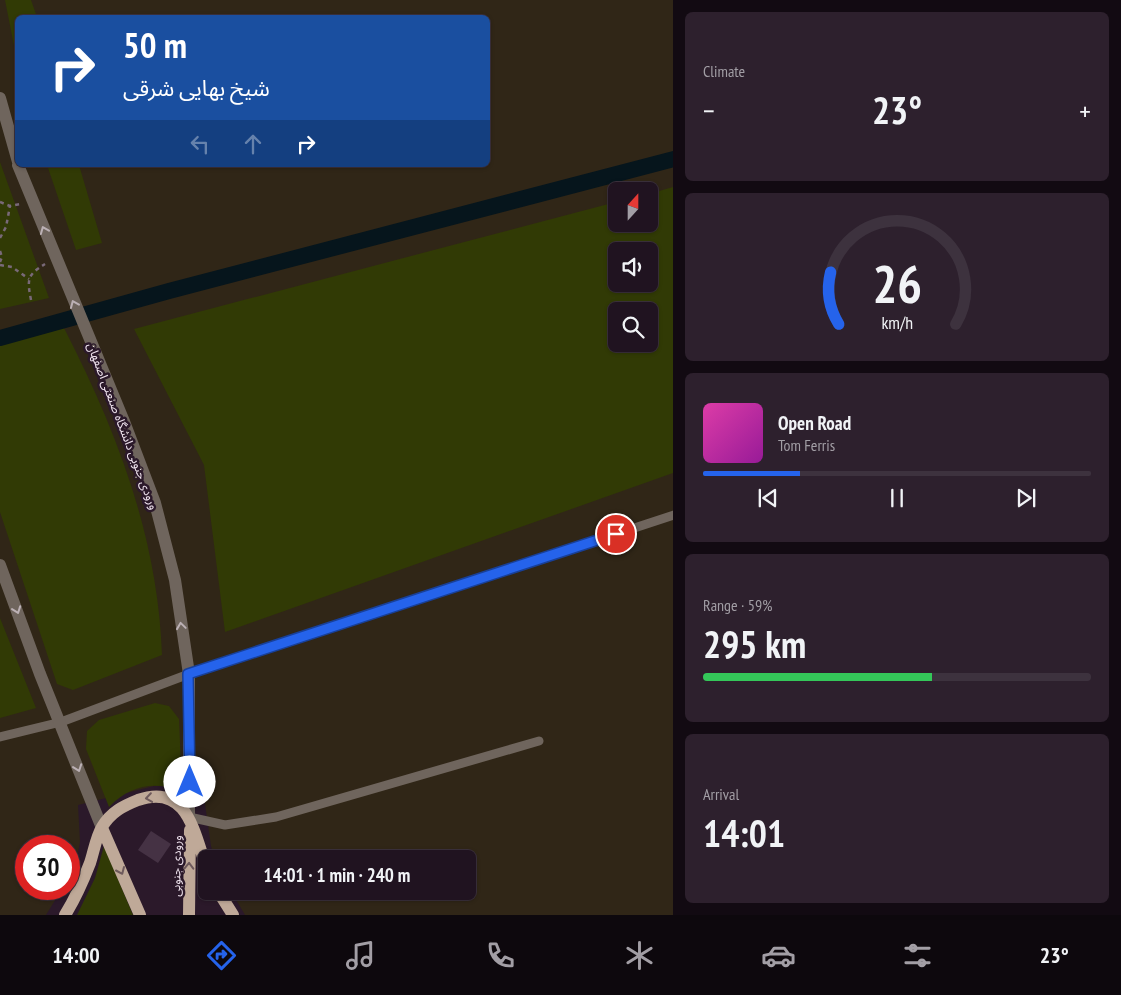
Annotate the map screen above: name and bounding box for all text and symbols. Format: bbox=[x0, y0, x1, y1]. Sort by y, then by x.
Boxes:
text: 50 m bbox=[123, 22, 187, 68]
icon: right bbox=[40, 35, 105, 100]
text: Climate bbox=[703, 61, 745, 81]
text: شیخ بهایی شرقی bbox=[123, 74, 270, 102]
text: 23° bbox=[872, 85, 922, 134]
text: − bbox=[703, 92, 715, 129]
text: + bbox=[1079, 92, 1091, 129]
icon: left bbox=[186, 130, 214, 158]
icon: ahead bbox=[239, 130, 267, 158]
icon: right bbox=[292, 130, 320, 158]
north arrow bbox=[608, 182, 658, 232]
map controls bbox=[608, 182, 658, 352]
one-way arrow bbox=[39, 226, 50, 235]
button: sound bbox=[608, 242, 658, 292]
text: 26 bbox=[872, 250, 922, 317]
one-way arrow bbox=[70, 300, 81, 309]
button: search bbox=[608, 302, 658, 352]
text: km/h bbox=[881, 311, 913, 334]
street label: ورودی جنوبی دانشگاه صنعتی اصفهان bbox=[84, 340, 162, 512]
text: Open Road bbox=[778, 411, 851, 435]
text: Tom Ferris bbox=[778, 435, 835, 455]
icon: previous bbox=[754, 484, 782, 512]
icon: pause bbox=[883, 484, 911, 512]
icon: next bbox=[1012, 484, 1040, 512]
pin bbox=[595, 513, 637, 555]
icon: arrive bbox=[602, 520, 630, 548]
text: Range · 59% bbox=[703, 595, 772, 615]
one-way arrow bbox=[11, 606, 21, 614]
text: 295 km bbox=[703, 619, 806, 668]
one-way arrow bbox=[177, 621, 187, 630]
position arrow bbox=[163, 755, 215, 807]
one-way arrow bbox=[72, 763, 82, 771]
text: Arrival bbox=[703, 784, 739, 804]
one-way arrow bbox=[145, 792, 153, 803]
text: 14:01 bbox=[703, 808, 785, 857]
speed limit sign: 30 bbox=[15, 835, 80, 900]
street label: ورودی جنوبی bbox=[168, 835, 184, 897]
one-way arrow bbox=[184, 862, 194, 870]
text: 14:01 · 1 min · 240 m bbox=[264, 863, 410, 887]
one-way arrow bbox=[114, 866, 125, 875]
icon: directions bbox=[204, 938, 239, 973]
icon: music bbox=[343, 938, 378, 973]
icon: phone bbox=[483, 938, 518, 973]
icon: climate bbox=[622, 938, 657, 973]
icon: car bbox=[761, 938, 796, 973]
icon: filters bbox=[900, 938, 935, 973]
text: 14:00 bbox=[52, 941, 100, 969]
text: 23° bbox=[1040, 941, 1069, 969]

